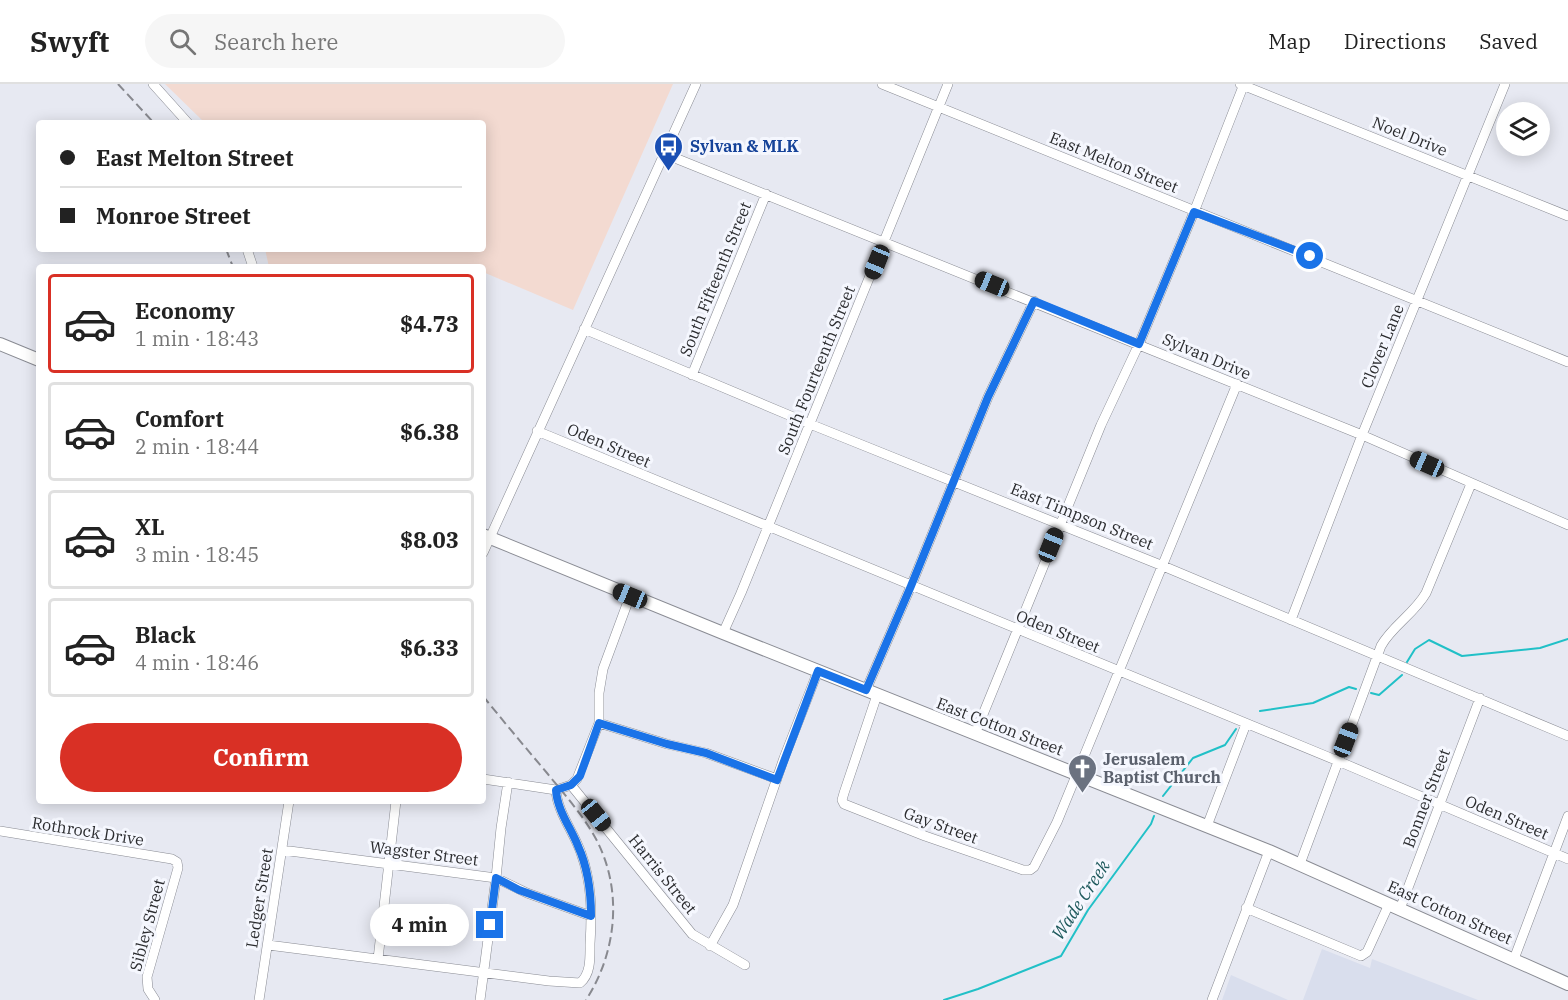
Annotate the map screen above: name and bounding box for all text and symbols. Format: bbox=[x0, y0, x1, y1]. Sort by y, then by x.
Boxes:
search box bbox=[145, 14, 565, 68]
text: Swyft bbox=[30, 23, 109, 60]
icon: search bbox=[166, 25, 199, 58]
text: Search here bbox=[214, 27, 338, 56]
text: Map bbox=[1268, 27, 1311, 55]
text: Directions bbox=[1344, 27, 1446, 55]
text: Saved bbox=[1479, 27, 1538, 55]
map controls bbox=[1496, 102, 1550, 156]
button: layers bbox=[1496, 102, 1550, 156]
street label: Noel Drive bbox=[1370, 112, 1450, 160]
street label: East Melton Street bbox=[1047, 127, 1182, 197]
bus stop icon: Sylvan & MLK bbox=[653, 130, 685, 172]
place label: Sylvan & MLK bbox=[690, 136, 800, 156]
text: East Melton Street bbox=[96, 143, 293, 172]
street label: South Fifteenth Street bbox=[675, 198, 755, 359]
text: Monroe Street bbox=[96, 201, 251, 230]
car bbox=[862, 242, 892, 282]
route start bbox=[1296, 242, 1323, 269]
car bbox=[972, 269, 1012, 299]
street label: South Fourteenth Street bbox=[773, 282, 859, 457]
text: Economy bbox=[135, 296, 235, 325]
icon: car bbox=[63, 297, 117, 351]
street label: Clover Lane bbox=[1356, 301, 1408, 391]
text: $4.73 bbox=[400, 309, 459, 338]
text: 1 min · 18:43 bbox=[135, 325, 259, 352]
street label: Sylvan Drive bbox=[1160, 328, 1254, 384]
text: Comfort bbox=[135, 404, 224, 433]
icon: car bbox=[63, 405, 117, 459]
text: $6.38 bbox=[400, 417, 459, 446]
street label: Oden Street bbox=[564, 418, 654, 472]
text: 2 min · 18:44 bbox=[135, 433, 259, 460]
car bbox=[1407, 448, 1447, 480]
street label: East Timpson Street bbox=[1008, 478, 1157, 554]
text: XL bbox=[135, 512, 165, 541]
icon: car bbox=[63, 513, 117, 567]
text: $8.03 bbox=[400, 525, 459, 554]
car bbox=[1036, 525, 1066, 565]
text: 3 min · 18:45 bbox=[135, 541, 259, 568]
car bbox=[610, 581, 650, 611]
street label: Oden Street bbox=[1013, 605, 1103, 657]
text: Black bbox=[135, 620, 196, 649]
icon: car bbox=[63, 621, 117, 675]
text: $6.33 bbox=[400, 633, 459, 662]
text: 4 min · 18:46 bbox=[135, 649, 259, 676]
street label: East Cotton Street bbox=[934, 693, 1067, 760]
car bbox=[1331, 720, 1361, 760]
button: Confirm bbox=[60, 723, 462, 792]
street label: Bonner Street bbox=[1398, 745, 1454, 850]
place label: Jerusalem Baptist Church bbox=[1103, 749, 1221, 787]
church icon: Jerusalem Baptist Church bbox=[1066, 752, 1098, 794]
street label: Oden Street bbox=[1462, 790, 1552, 844]
car bbox=[578, 795, 614, 835]
street label: Gay Street bbox=[901, 802, 981, 848]
street label: Rothrock Drive bbox=[31, 812, 145, 850]
street label: Harris Street bbox=[625, 830, 702, 918]
street label: Wagster Street bbox=[368, 836, 480, 870]
street label: Ledger Street bbox=[241, 846, 277, 949]
water label: Wade Creek bbox=[1046, 855, 1115, 944]
street label: Sibley Street bbox=[125, 876, 169, 973]
street label: East Cotton Street bbox=[1385, 876, 1516, 949]
callout: 4 min bbox=[370, 904, 469, 946]
text: 4 min bbox=[392, 911, 448, 938]
route end bbox=[476, 911, 503, 938]

